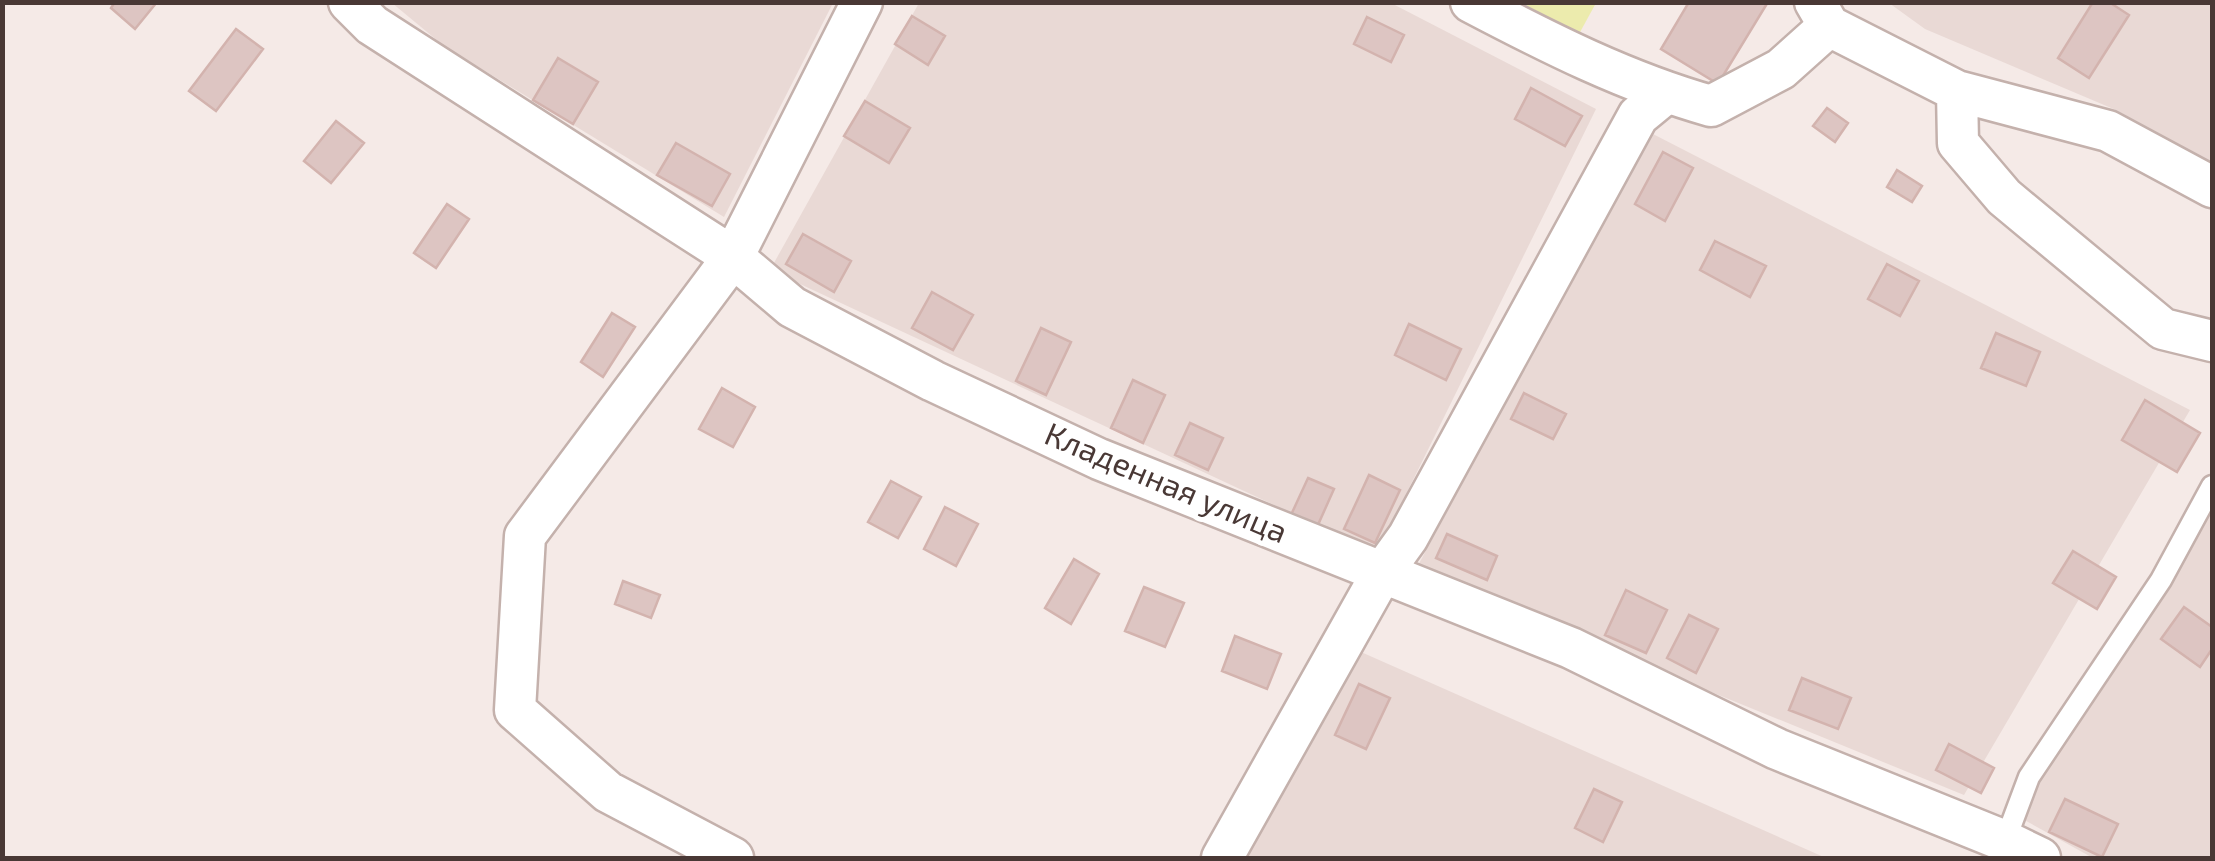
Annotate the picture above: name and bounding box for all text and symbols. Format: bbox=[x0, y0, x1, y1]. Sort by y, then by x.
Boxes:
street label: Кладенная улица bbox=[1039, 413, 1294, 550]

